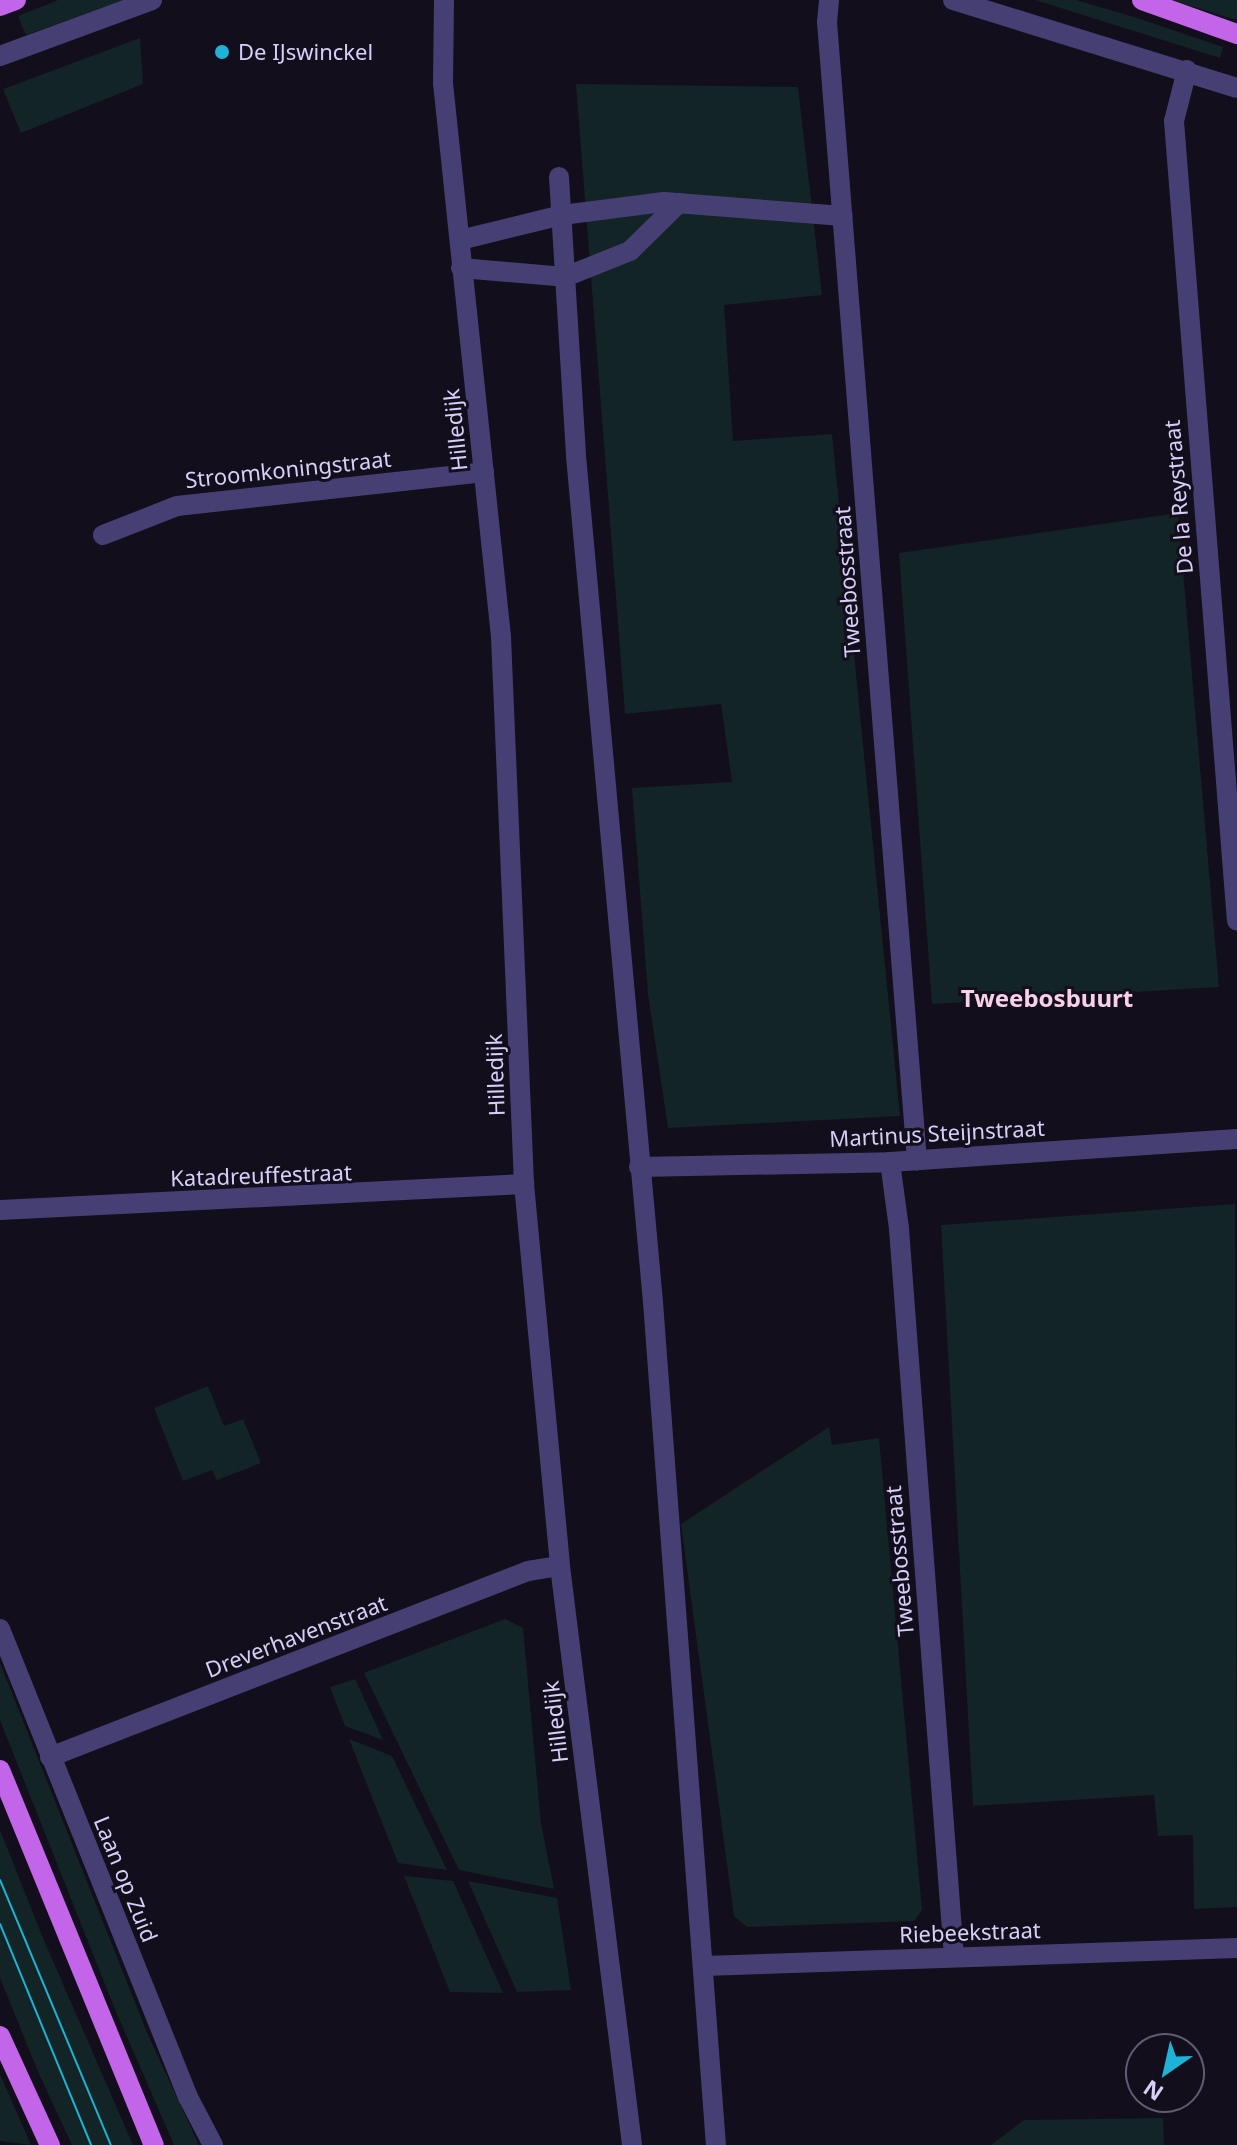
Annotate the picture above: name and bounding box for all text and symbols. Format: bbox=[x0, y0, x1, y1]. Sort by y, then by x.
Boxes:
place label: De IJswinckel bbox=[238, 39, 373, 65]
marker: De IJswinckel bbox=[213, 43, 231, 61]
street label: Hilledijk bbox=[438, 388, 472, 472]
street label: De la Reystraat bbox=[1158, 419, 1198, 575]
street label: Stroomkoningstraat bbox=[184, 445, 392, 493]
street label: Tweebosstraat bbox=[829, 506, 865, 658]
district label: Tweebosbuurt bbox=[961, 984, 1133, 1012]
street label: Hilledijk bbox=[480, 1033, 510, 1117]
street label: Martinus Steijnstraat bbox=[829, 1114, 1045, 1152]
street label: Katadreuffestraat bbox=[170, 1159, 352, 1191]
street label: Tweebosstraat bbox=[879, 1485, 919, 1637]
street label: Dreverhavenstraat bbox=[202, 1589, 390, 1683]
street label: Hilledijk bbox=[537, 1680, 573, 1764]
street label: Laan op Zuid bbox=[89, 1812, 163, 1946]
street label: Riebeekstraat bbox=[899, 1916, 1041, 1948]
north arrow bbox=[1125, 2033, 1205, 2113]
text: N bbox=[1137, 2074, 1169, 2109]

